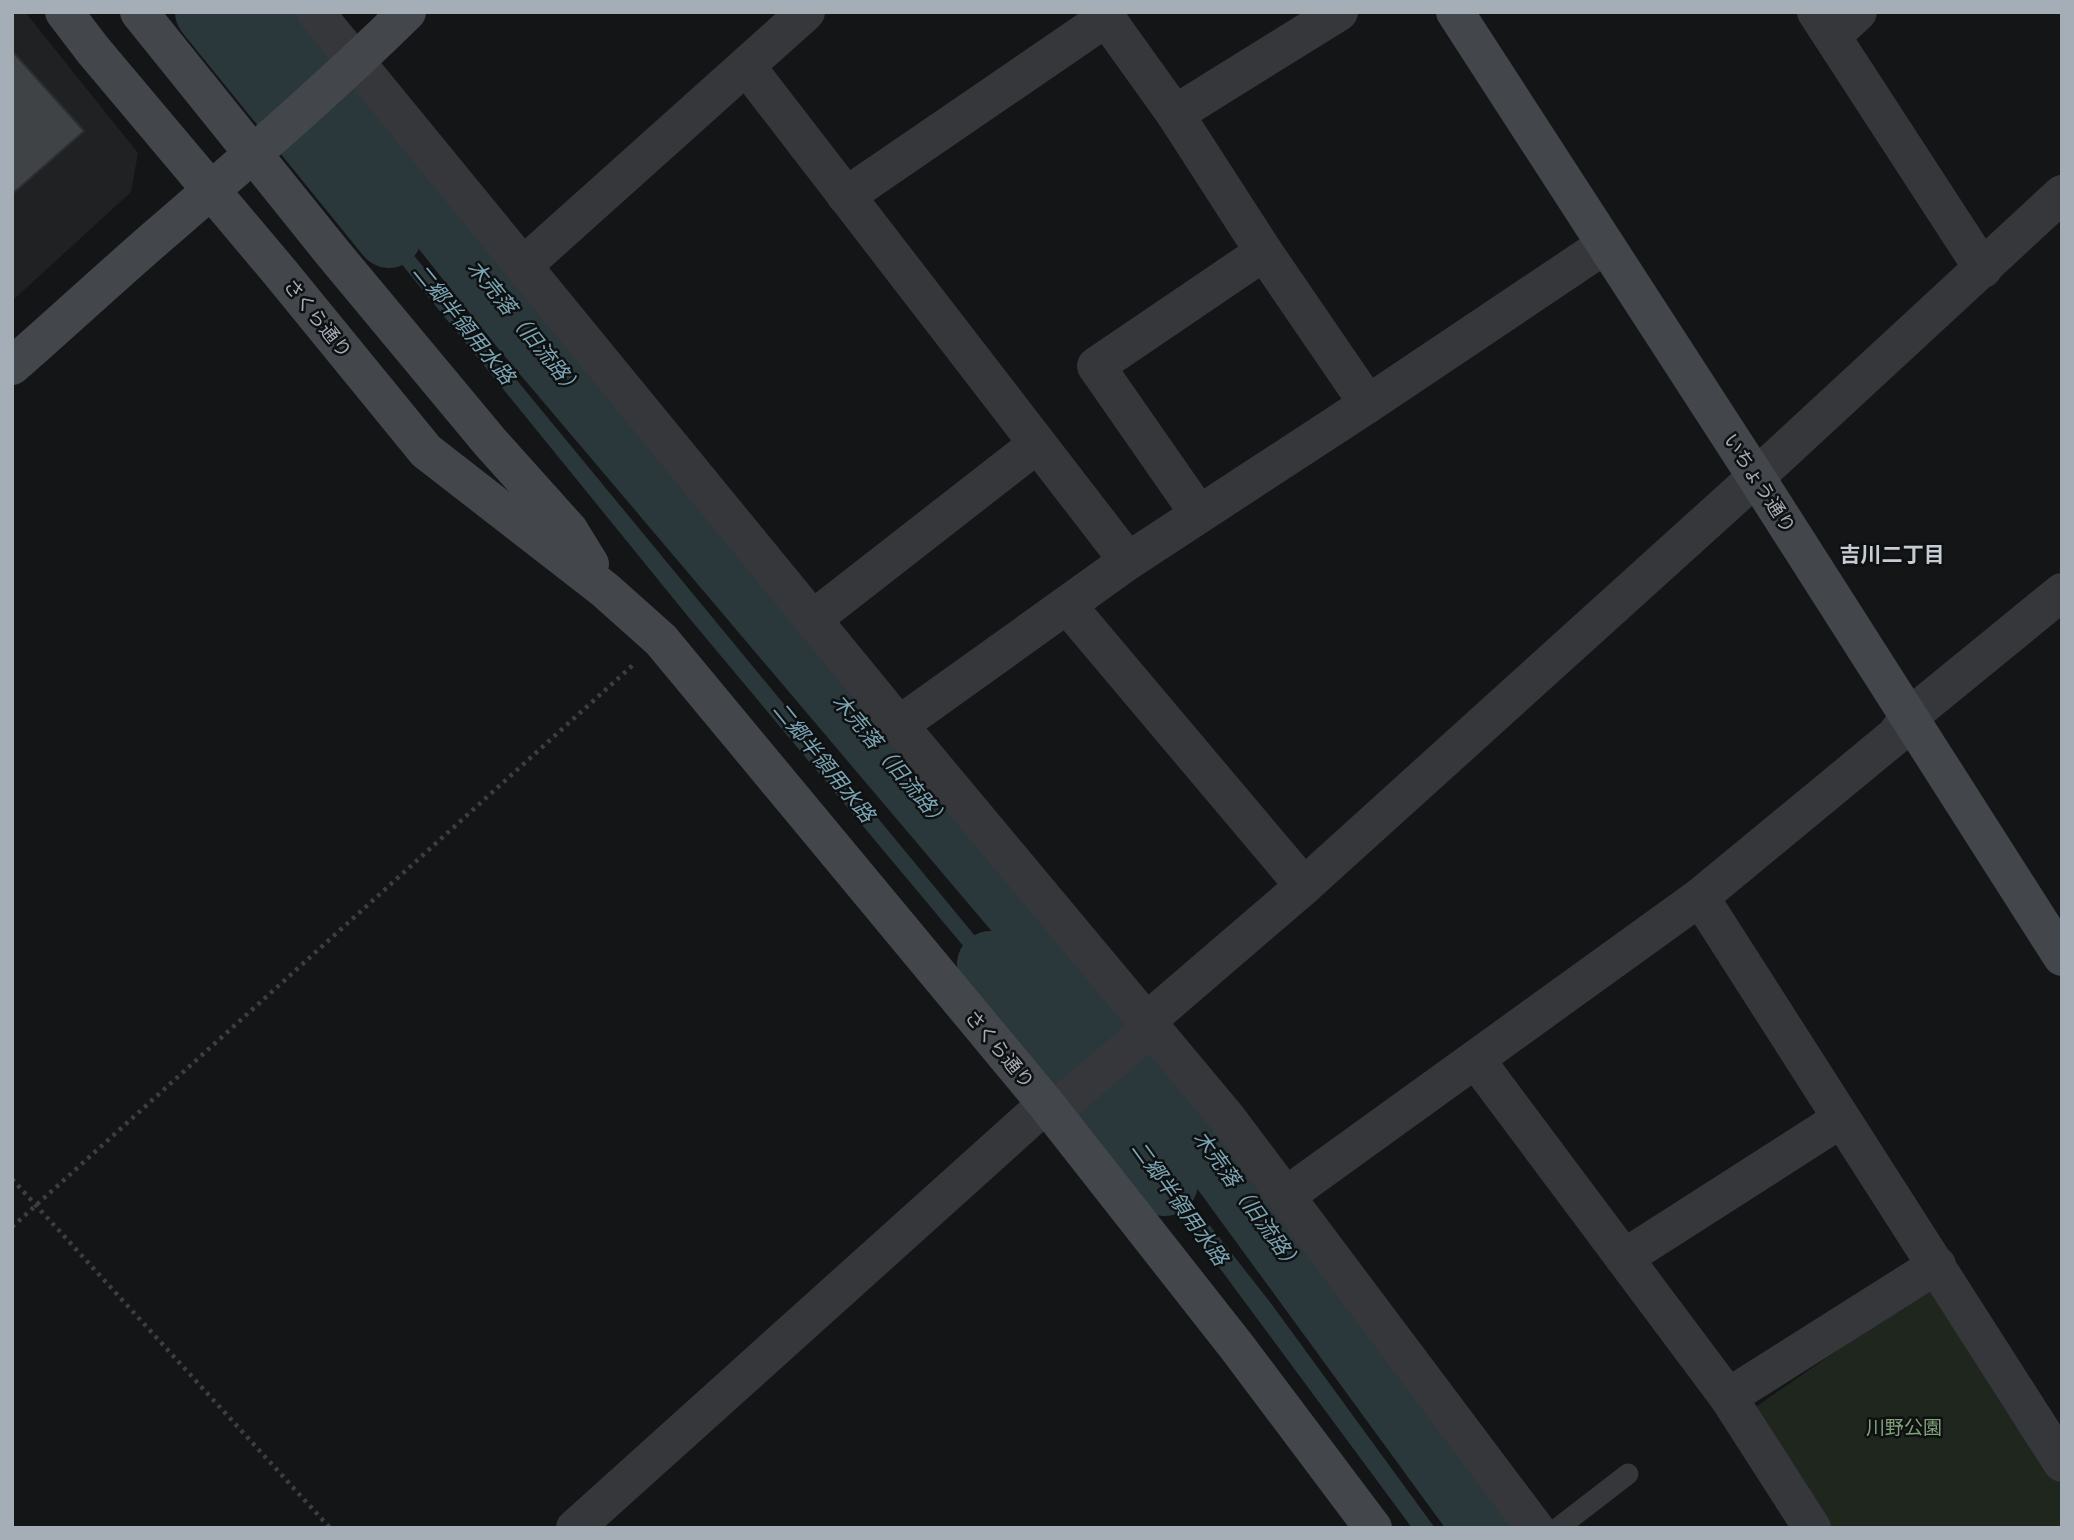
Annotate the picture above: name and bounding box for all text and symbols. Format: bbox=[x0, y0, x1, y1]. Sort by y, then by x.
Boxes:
water label: 木売落（旧流路） bbox=[462, 255, 588, 401]
water label: 二郷半領用水路 bbox=[408, 259, 521, 391]
street label: さくら通り bbox=[280, 274, 356, 362]
street label: いちょう通り bbox=[1720, 429, 1800, 537]
district label: 吉川二丁目 bbox=[1840, 542, 1945, 567]
water label: 木売落（旧流路） bbox=[827, 689, 955, 833]
water label: 二郷半領用水路 bbox=[768, 697, 881, 829]
street label: さくら通り bbox=[961, 1006, 1039, 1092]
water label: 木売落（旧流路） bbox=[1189, 1126, 1307, 1276]
water label: 二郷半領用水路 bbox=[1127, 1136, 1234, 1271]
park label: 川野公園 bbox=[1866, 1416, 1942, 1438]

